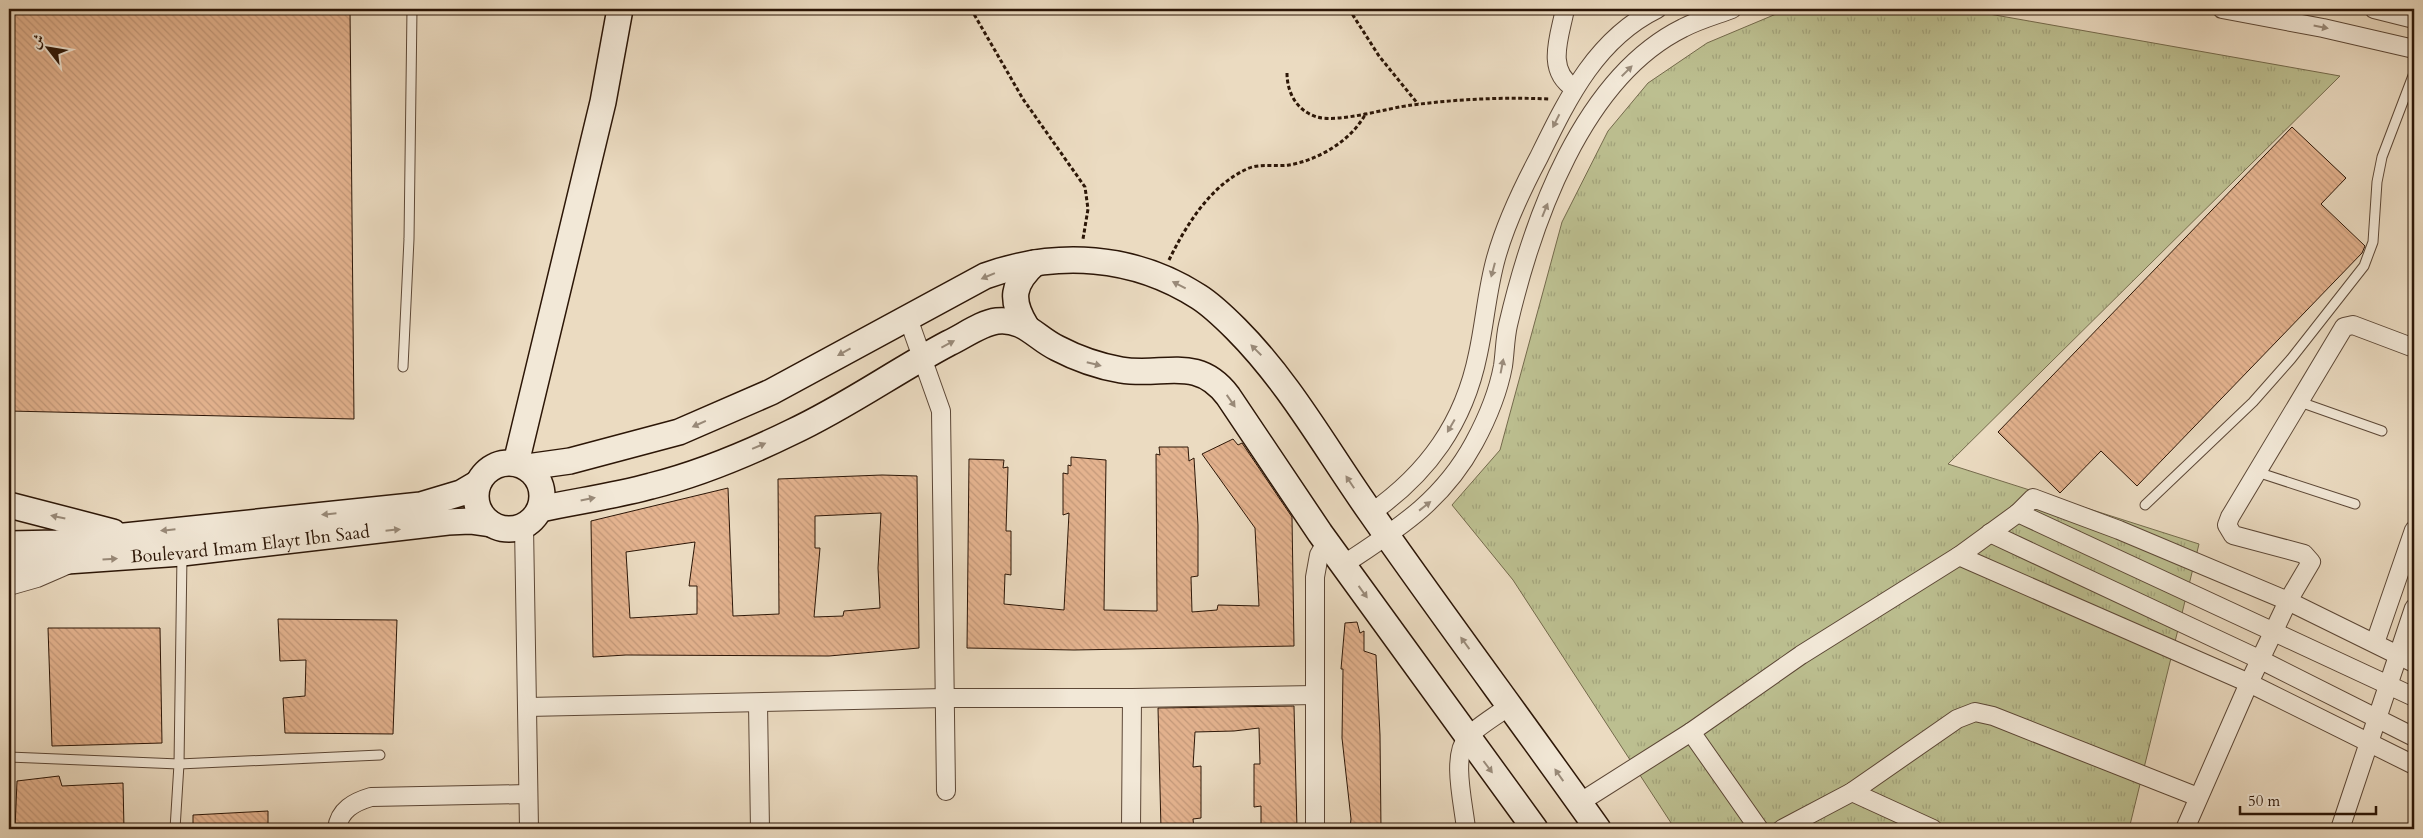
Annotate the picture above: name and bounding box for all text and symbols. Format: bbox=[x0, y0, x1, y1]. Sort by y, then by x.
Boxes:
north arrow bbox=[22, 22, 72, 72]
one-way arrow bbox=[2314, 24, 2330, 32]
text: ش bbox=[26, 31, 49, 52]
one-way arrow bbox=[1620, 65, 1632, 77]
one-way arrow bbox=[1552, 114, 1560, 128]
one-way arrow bbox=[1542, 202, 1549, 217]
one-way arrow bbox=[1488, 263, 1496, 278]
one-way arrow bbox=[981, 272, 995, 280]
one-way arrow bbox=[1171, 281, 1186, 289]
one-way arrow bbox=[941, 340, 955, 348]
one-way arrow bbox=[1250, 344, 1262, 356]
one-way arrow bbox=[837, 348, 852, 356]
one-way arrow bbox=[1499, 357, 1507, 373]
one-way arrow bbox=[1087, 360, 1102, 368]
one-way arrow bbox=[1226, 394, 1236, 407]
one-way arrow bbox=[1447, 419, 1456, 433]
one-way arrow bbox=[692, 420, 706, 428]
one-way arrow bbox=[752, 442, 766, 450]
one-way arrow bbox=[1345, 476, 1355, 489]
one-way arrow bbox=[580, 495, 595, 503]
one-way arrow bbox=[1419, 500, 1432, 511]
one-way arrow bbox=[321, 510, 337, 518]
one-way arrow bbox=[51, 513, 66, 521]
street label: Boulevard Imam Elayt Ibn Saad bbox=[130, 519, 371, 570]
one-way arrow bbox=[159, 526, 175, 534]
one-way arrow bbox=[386, 526, 402, 534]
one-way arrow bbox=[102, 554, 118, 562]
one-way arrow bbox=[1358, 585, 1368, 599]
one-way arrow bbox=[1460, 636, 1470, 650]
one-way arrow bbox=[1483, 760, 1494, 773]
one-way arrow bbox=[1554, 768, 1564, 782]
scale bar bbox=[2240, 783, 2377, 815]
text: 50 m bbox=[2248, 791, 2280, 811]

